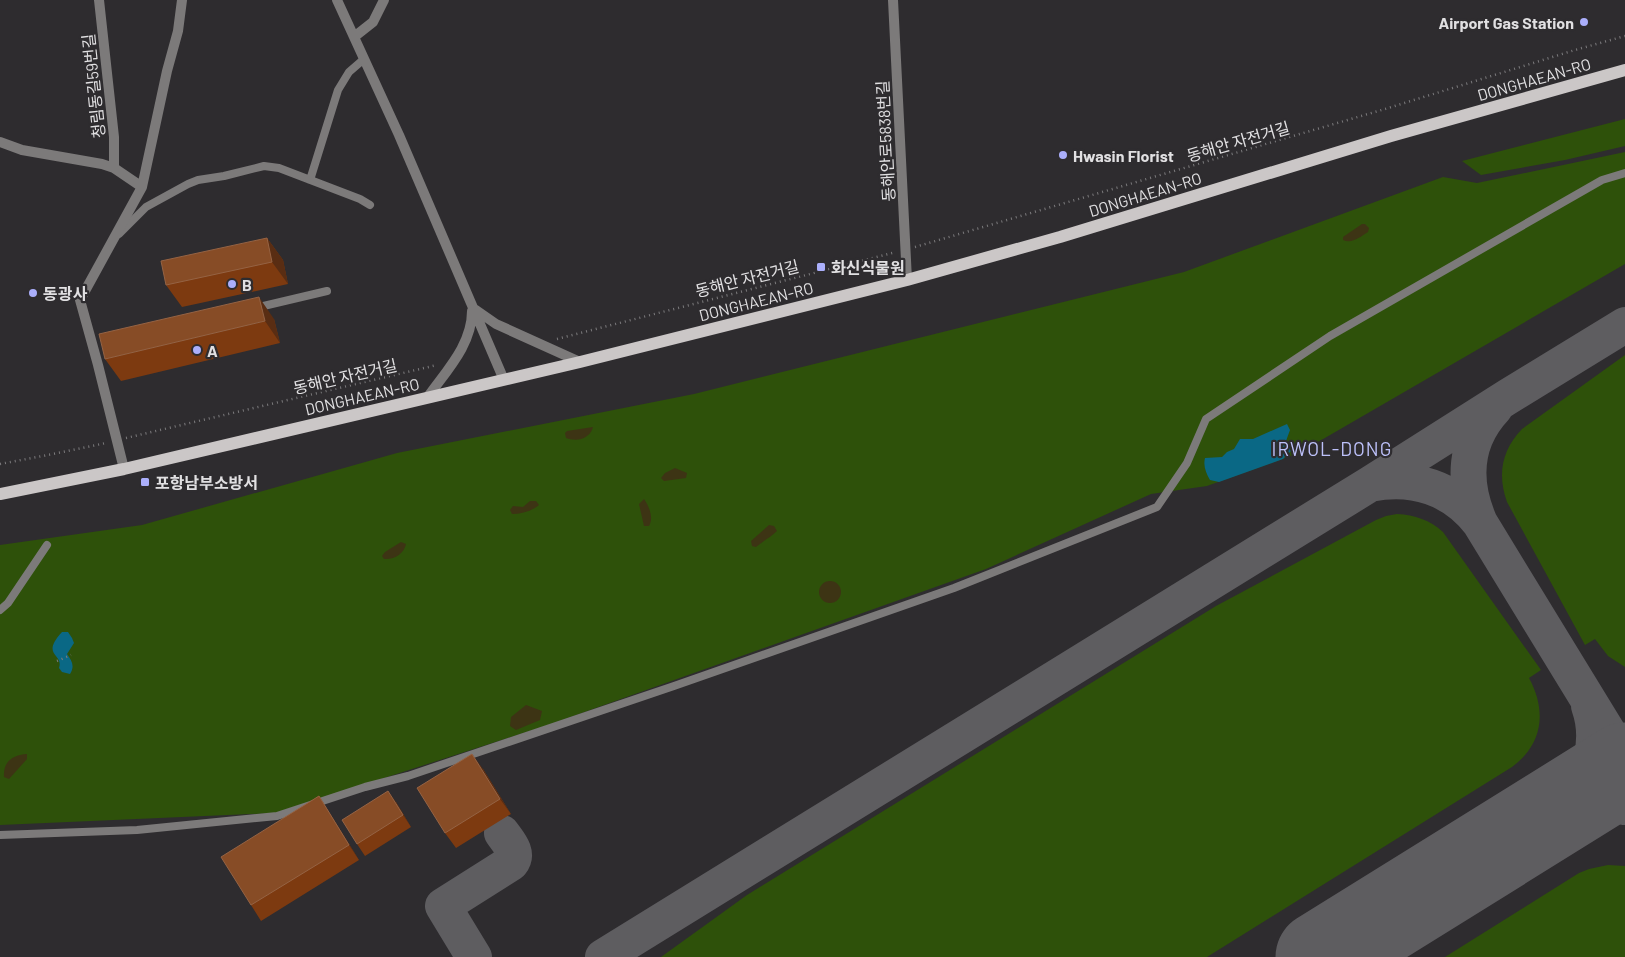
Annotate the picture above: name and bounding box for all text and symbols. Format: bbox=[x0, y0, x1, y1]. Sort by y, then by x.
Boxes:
place label: Airport Gas Station bbox=[1438, 13, 1574, 32]
marker: Airport Gas Station bbox=[1578, 16, 1590, 28]
street label: 청림동길59번길 bbox=[78, 33, 108, 139]
street label: DONGHAEAN-RO bbox=[1475, 54, 1593, 104]
street label: 동해안로5838번길 bbox=[872, 80, 898, 202]
street label: 동해안 자전거길 bbox=[1184, 117, 1292, 165]
place label: Hwasin Florist bbox=[1073, 146, 1174, 165]
marker: Hwasin Florist bbox=[1057, 149, 1069, 161]
street label: DONGHAEAN-RO bbox=[1086, 168, 1204, 220]
street label: 동해안 자전거길 bbox=[693, 256, 801, 300]
place label: 화신식물원 bbox=[831, 258, 905, 277]
marker: 화신식물원 bbox=[815, 261, 827, 273]
place label: B bbox=[242, 275, 252, 294]
marker: B bbox=[226, 278, 238, 290]
street label: DONGHAEAN-RO bbox=[697, 278, 815, 324]
place label: 동광사 bbox=[43, 284, 87, 303]
marker: 동광사 bbox=[27, 287, 39, 299]
place label: A bbox=[207, 341, 218, 360]
marker: A bbox=[191, 344, 203, 356]
street label: 동해안 자전거길 bbox=[291, 355, 399, 397]
street label: DONGHAEAN-RO bbox=[303, 374, 421, 418]
district label: IRWOL-DONG bbox=[1272, 437, 1392, 460]
place label: 포항남부소방서 bbox=[155, 473, 258, 492]
marker: 포항남부소방서 bbox=[139, 476, 151, 488]

